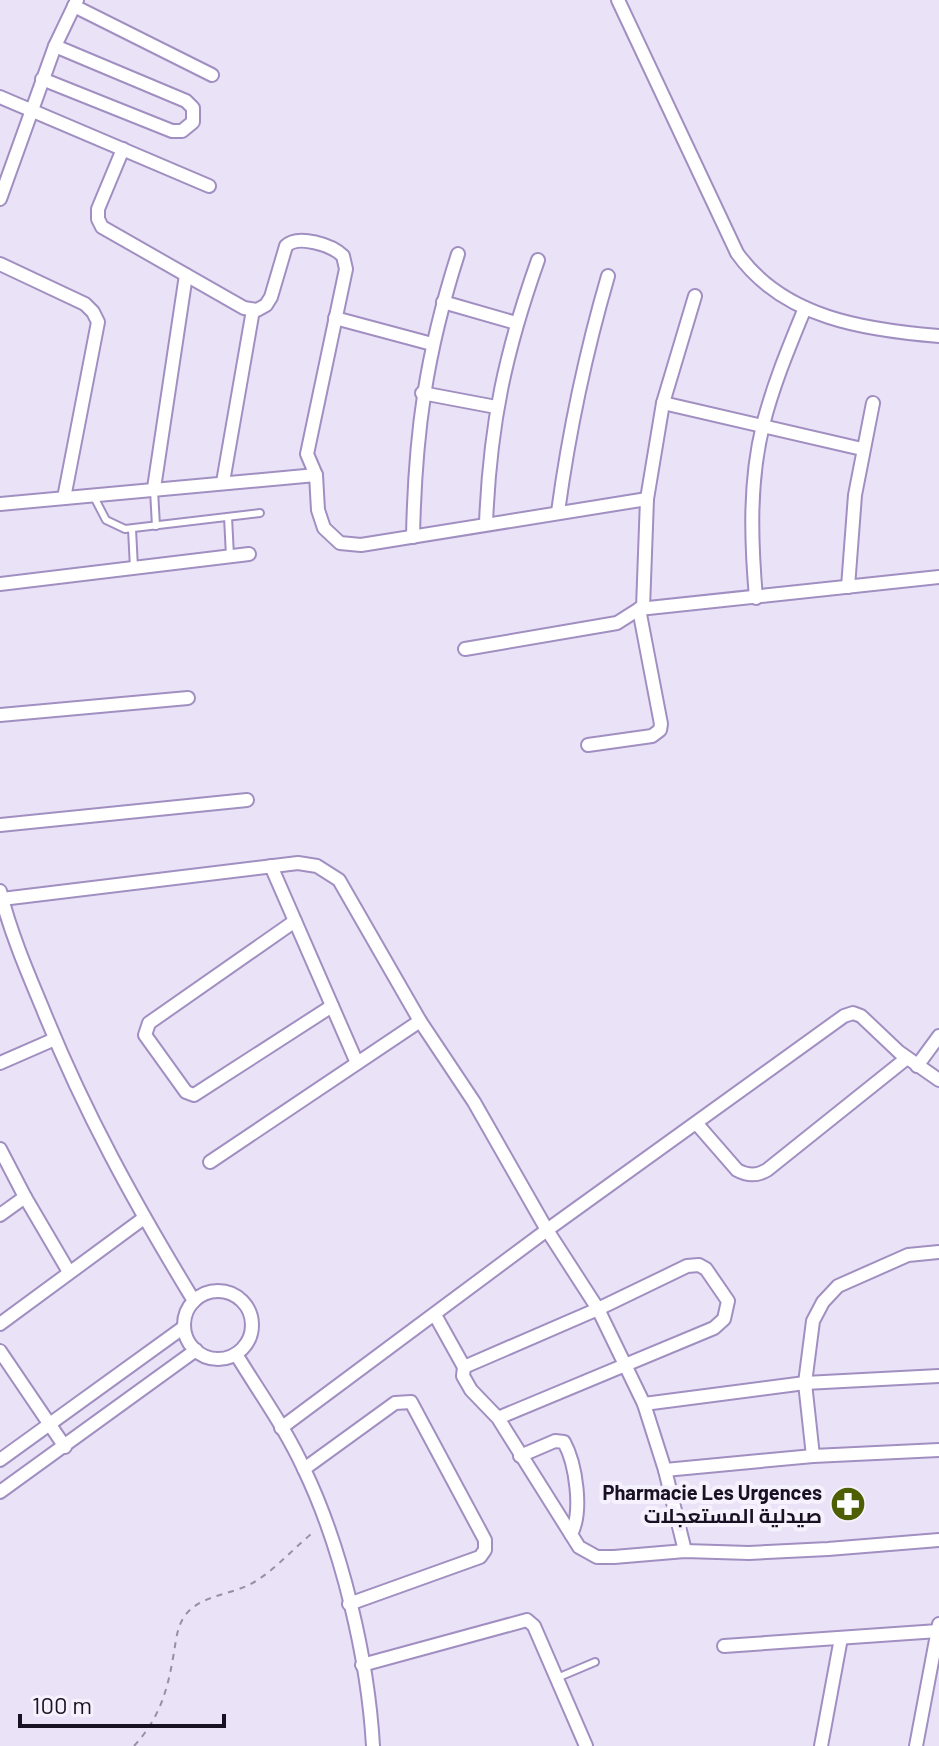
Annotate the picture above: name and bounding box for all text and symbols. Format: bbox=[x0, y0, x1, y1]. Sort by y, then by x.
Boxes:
place label: Pharmacie Les Urgences صيدلية المستعجلات bbox=[602, 1480, 822, 1528]
pharmacy icon: Pharmacie Les Urgences صيدلية المستعجلات bbox=[829, 1485, 867, 1523]
scale bar bbox=[20, 1678, 224, 1728]
text: 100 m bbox=[32, 1690, 92, 1719]

